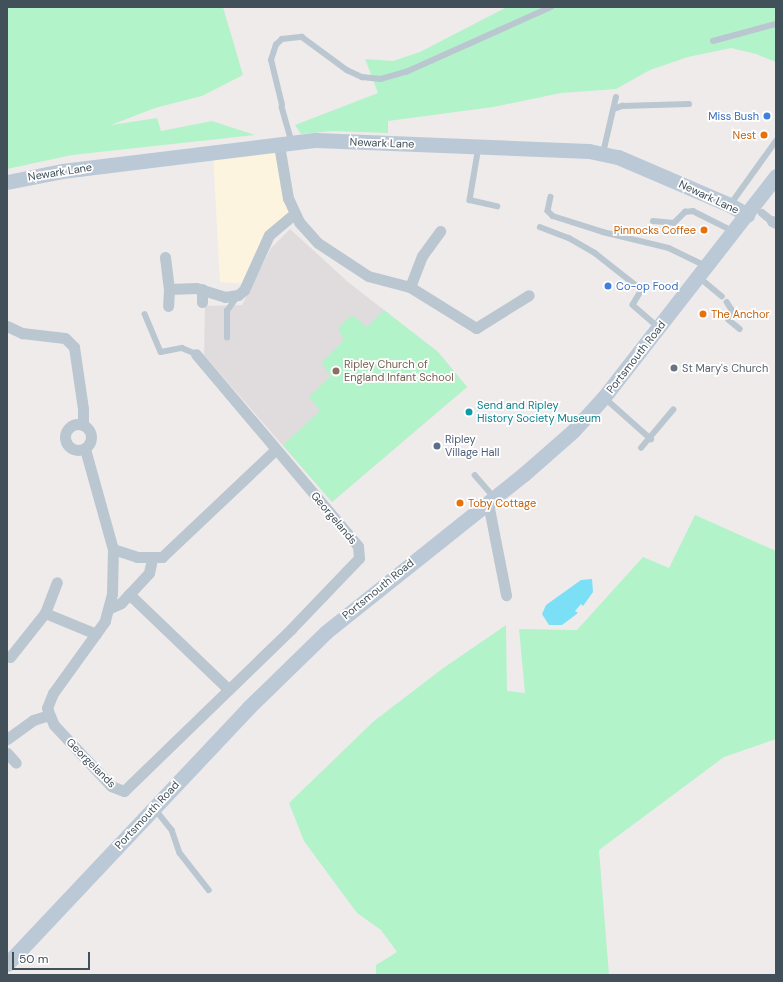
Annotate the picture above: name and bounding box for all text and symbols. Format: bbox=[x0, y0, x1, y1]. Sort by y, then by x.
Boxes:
place label: Miss Bush bbox=[708, 109, 759, 123]
marker: Miss Bush bbox=[762, 111, 772, 121]
place label: Nest bbox=[733, 128, 756, 142]
marker: Nest bbox=[759, 130, 769, 140]
street label: Newark Lane bbox=[349, 135, 415, 151]
street label: Newark Lane bbox=[27, 160, 93, 184]
street label: Newark Lane bbox=[677, 177, 741, 217]
place label: Pinnocks Coffee bbox=[614, 223, 696, 237]
marker: Pinnocks Coffee bbox=[699, 225, 709, 235]
place label: Co-op Food bbox=[616, 279, 678, 293]
marker: Co-op Food bbox=[603, 281, 613, 291]
place label: The Anchor bbox=[711, 307, 769, 321]
marker: The Anchor bbox=[698, 309, 708, 319]
street label: Portsmouth Road bbox=[604, 318, 668, 396]
place label: Ripley Church of England Infant School bbox=[344, 358, 454, 384]
place label: St Mary's Church bbox=[682, 361, 768, 375]
marker: St Mary's Church bbox=[669, 363, 679, 373]
marker: Ripley Church of England Infant School bbox=[331, 366, 341, 376]
place label: Send and Ripley History Society Museum bbox=[477, 399, 601, 425]
marker: Send and Ripley History Society Museum bbox=[464, 407, 474, 417]
place label: Ripley Village Hall bbox=[445, 433, 499, 459]
marker: Ripley Village Hall bbox=[432, 441, 442, 451]
street label: Georgelands bbox=[308, 489, 360, 547]
place label: Toby Cottage bbox=[468, 496, 536, 510]
marker: Toby Cottage bbox=[455, 498, 465, 508]
street label: Portsmouth Road bbox=[340, 556, 416, 622]
street label: Georgelands bbox=[64, 736, 118, 790]
street label: Portsmouth Road bbox=[112, 778, 182, 852]
scale bar bbox=[14, 944, 92, 970]
text: 50 m bbox=[19, 951, 48, 967]

